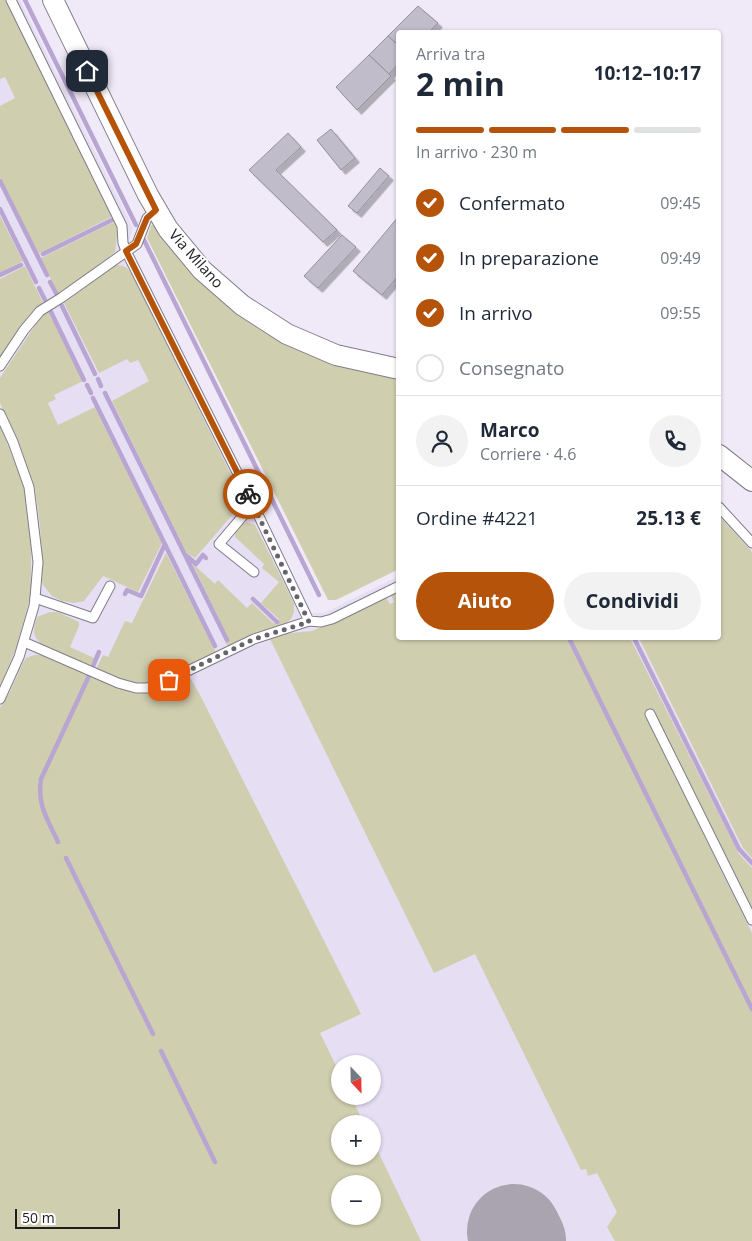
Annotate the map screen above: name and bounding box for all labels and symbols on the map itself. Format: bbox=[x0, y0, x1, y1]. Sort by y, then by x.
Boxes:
pin bbox=[66, 50, 108, 92]
street label: Via Milano bbox=[165, 225, 228, 292]
courier bbox=[223, 469, 273, 519]
pin bbox=[148, 659, 190, 701]
north arrow bbox=[331, 1055, 381, 1105]
scale bar bbox=[15, 1206, 120, 1229]

